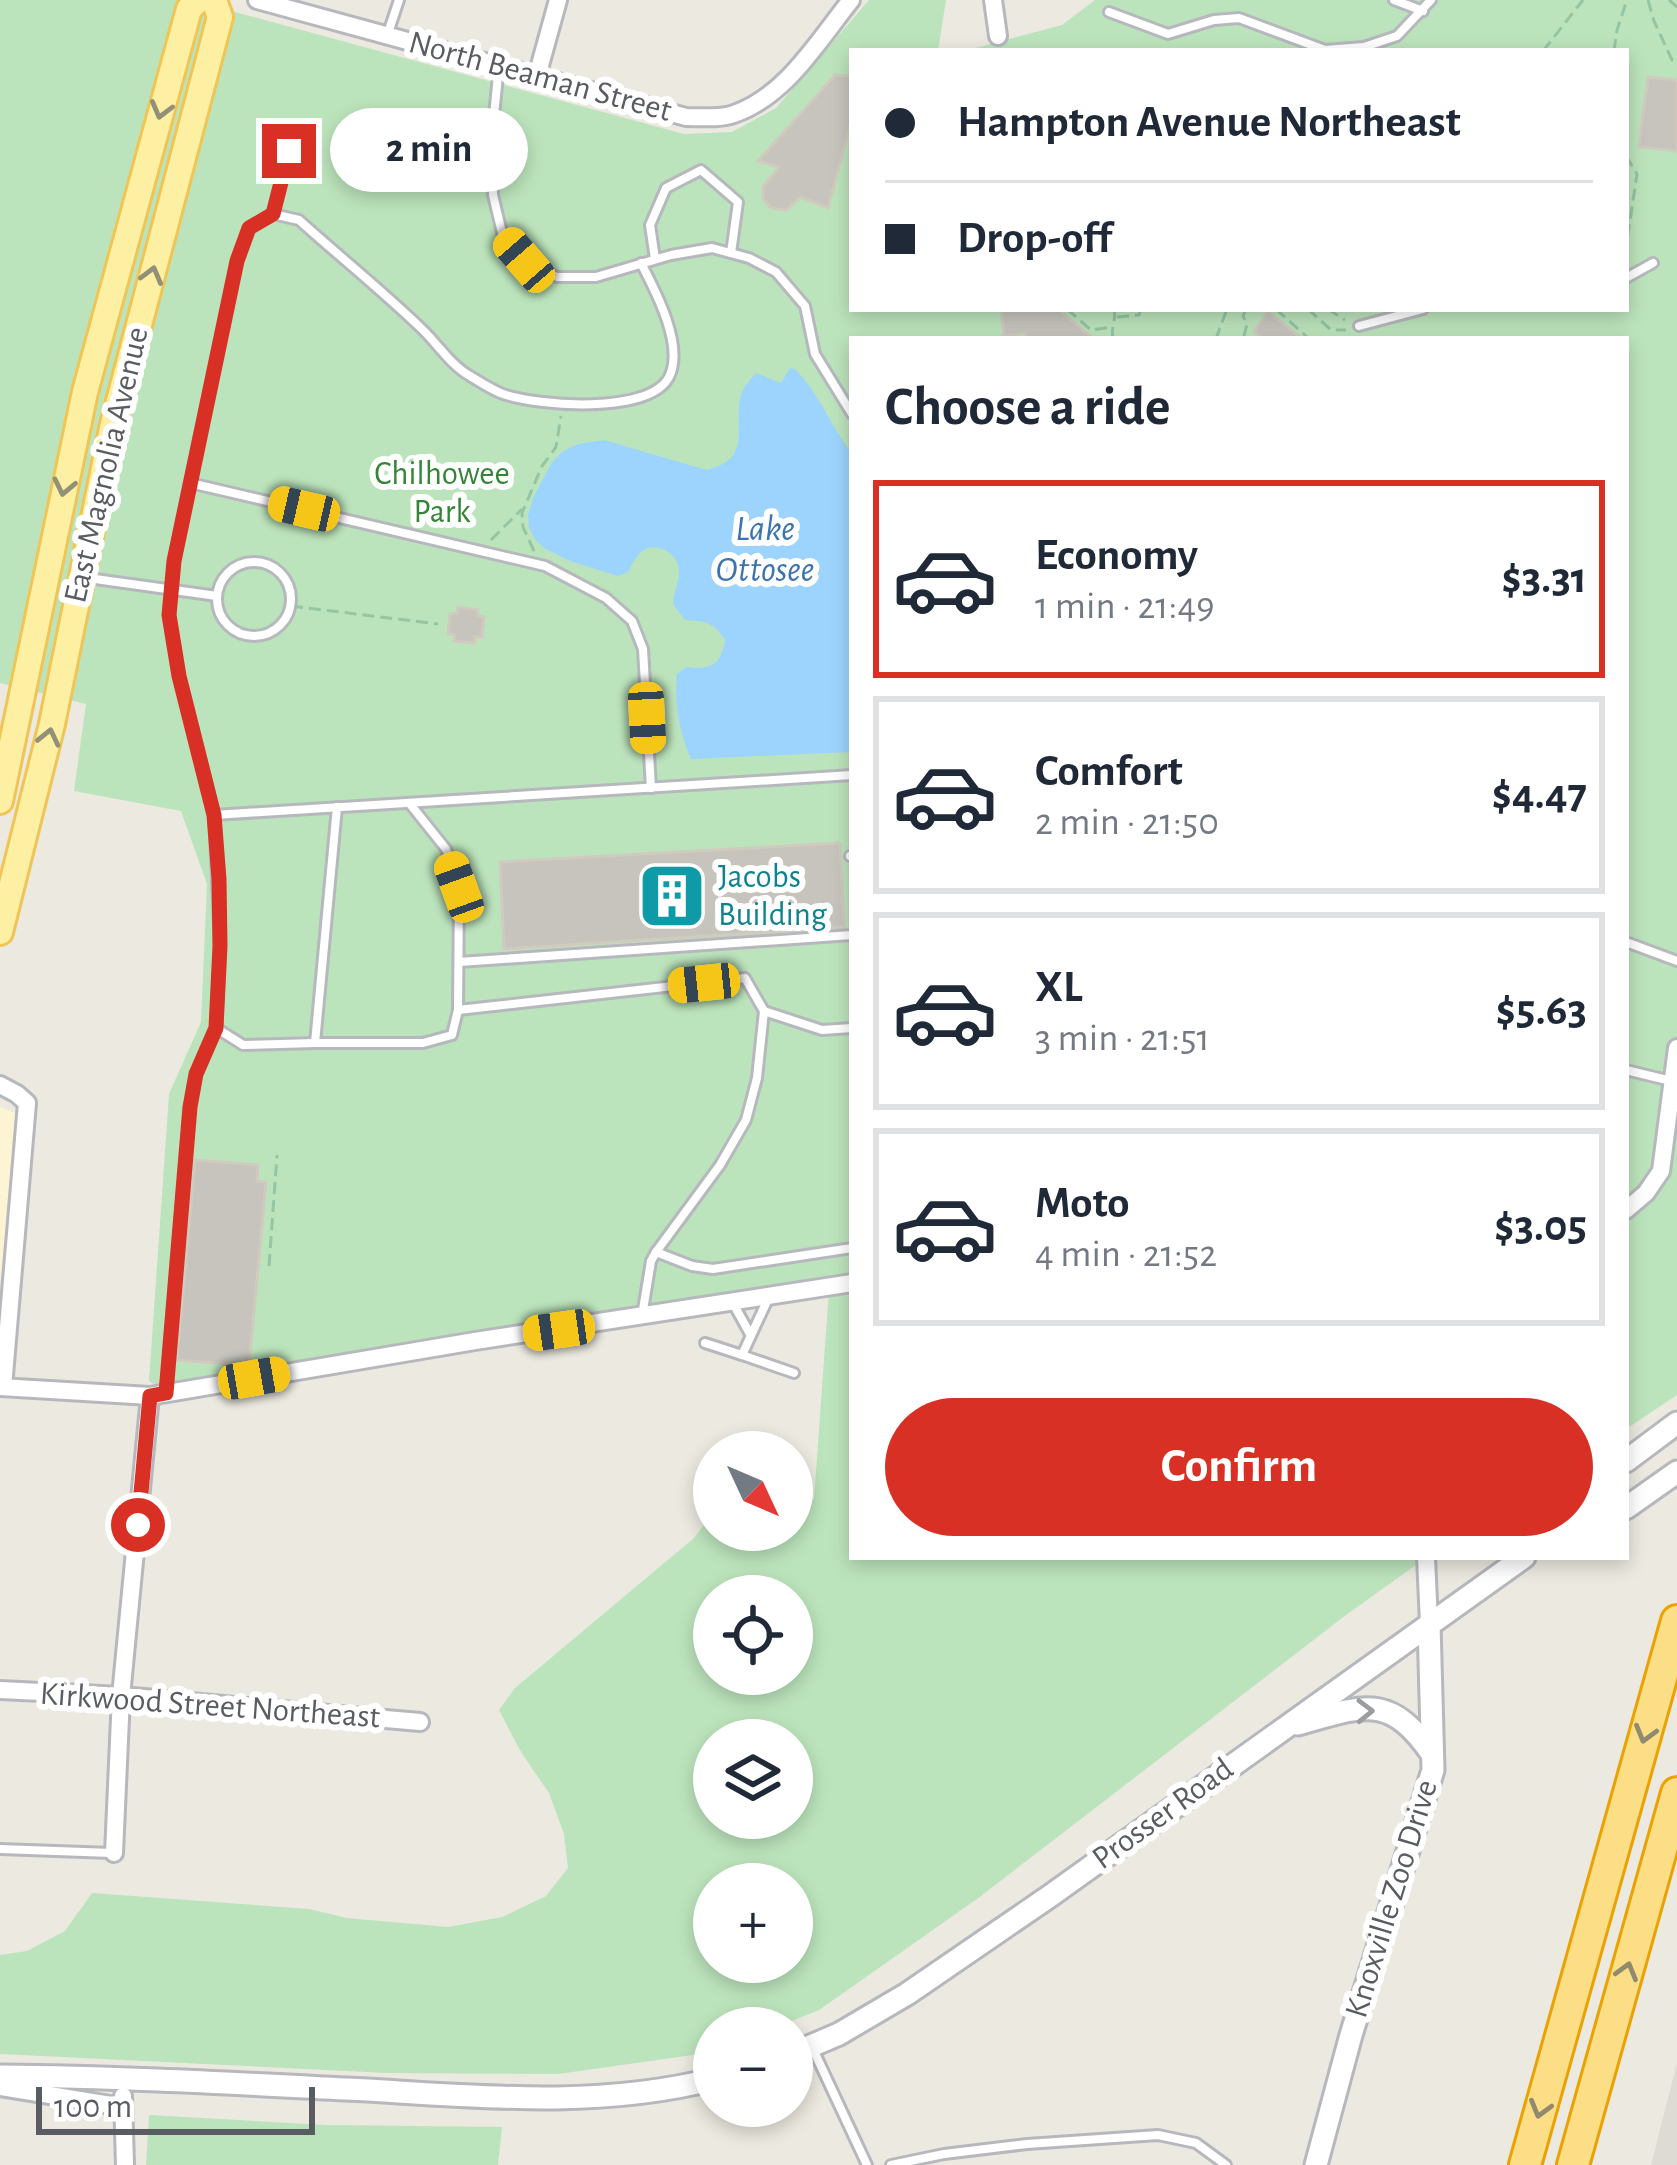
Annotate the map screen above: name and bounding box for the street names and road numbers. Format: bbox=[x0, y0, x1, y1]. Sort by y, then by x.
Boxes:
street label: North Beaman Street bbox=[405, 26, 675, 128]
street label: East Magnolia Avenue bbox=[59, 324, 155, 606]
street label: Kirkwood Street Northeast bbox=[39, 1678, 382, 1734]
street label: Prosser Road bbox=[1087, 1752, 1239, 1876]
street label: Knoxville Zoo Drive bbox=[1340, 1776, 1444, 2022]

